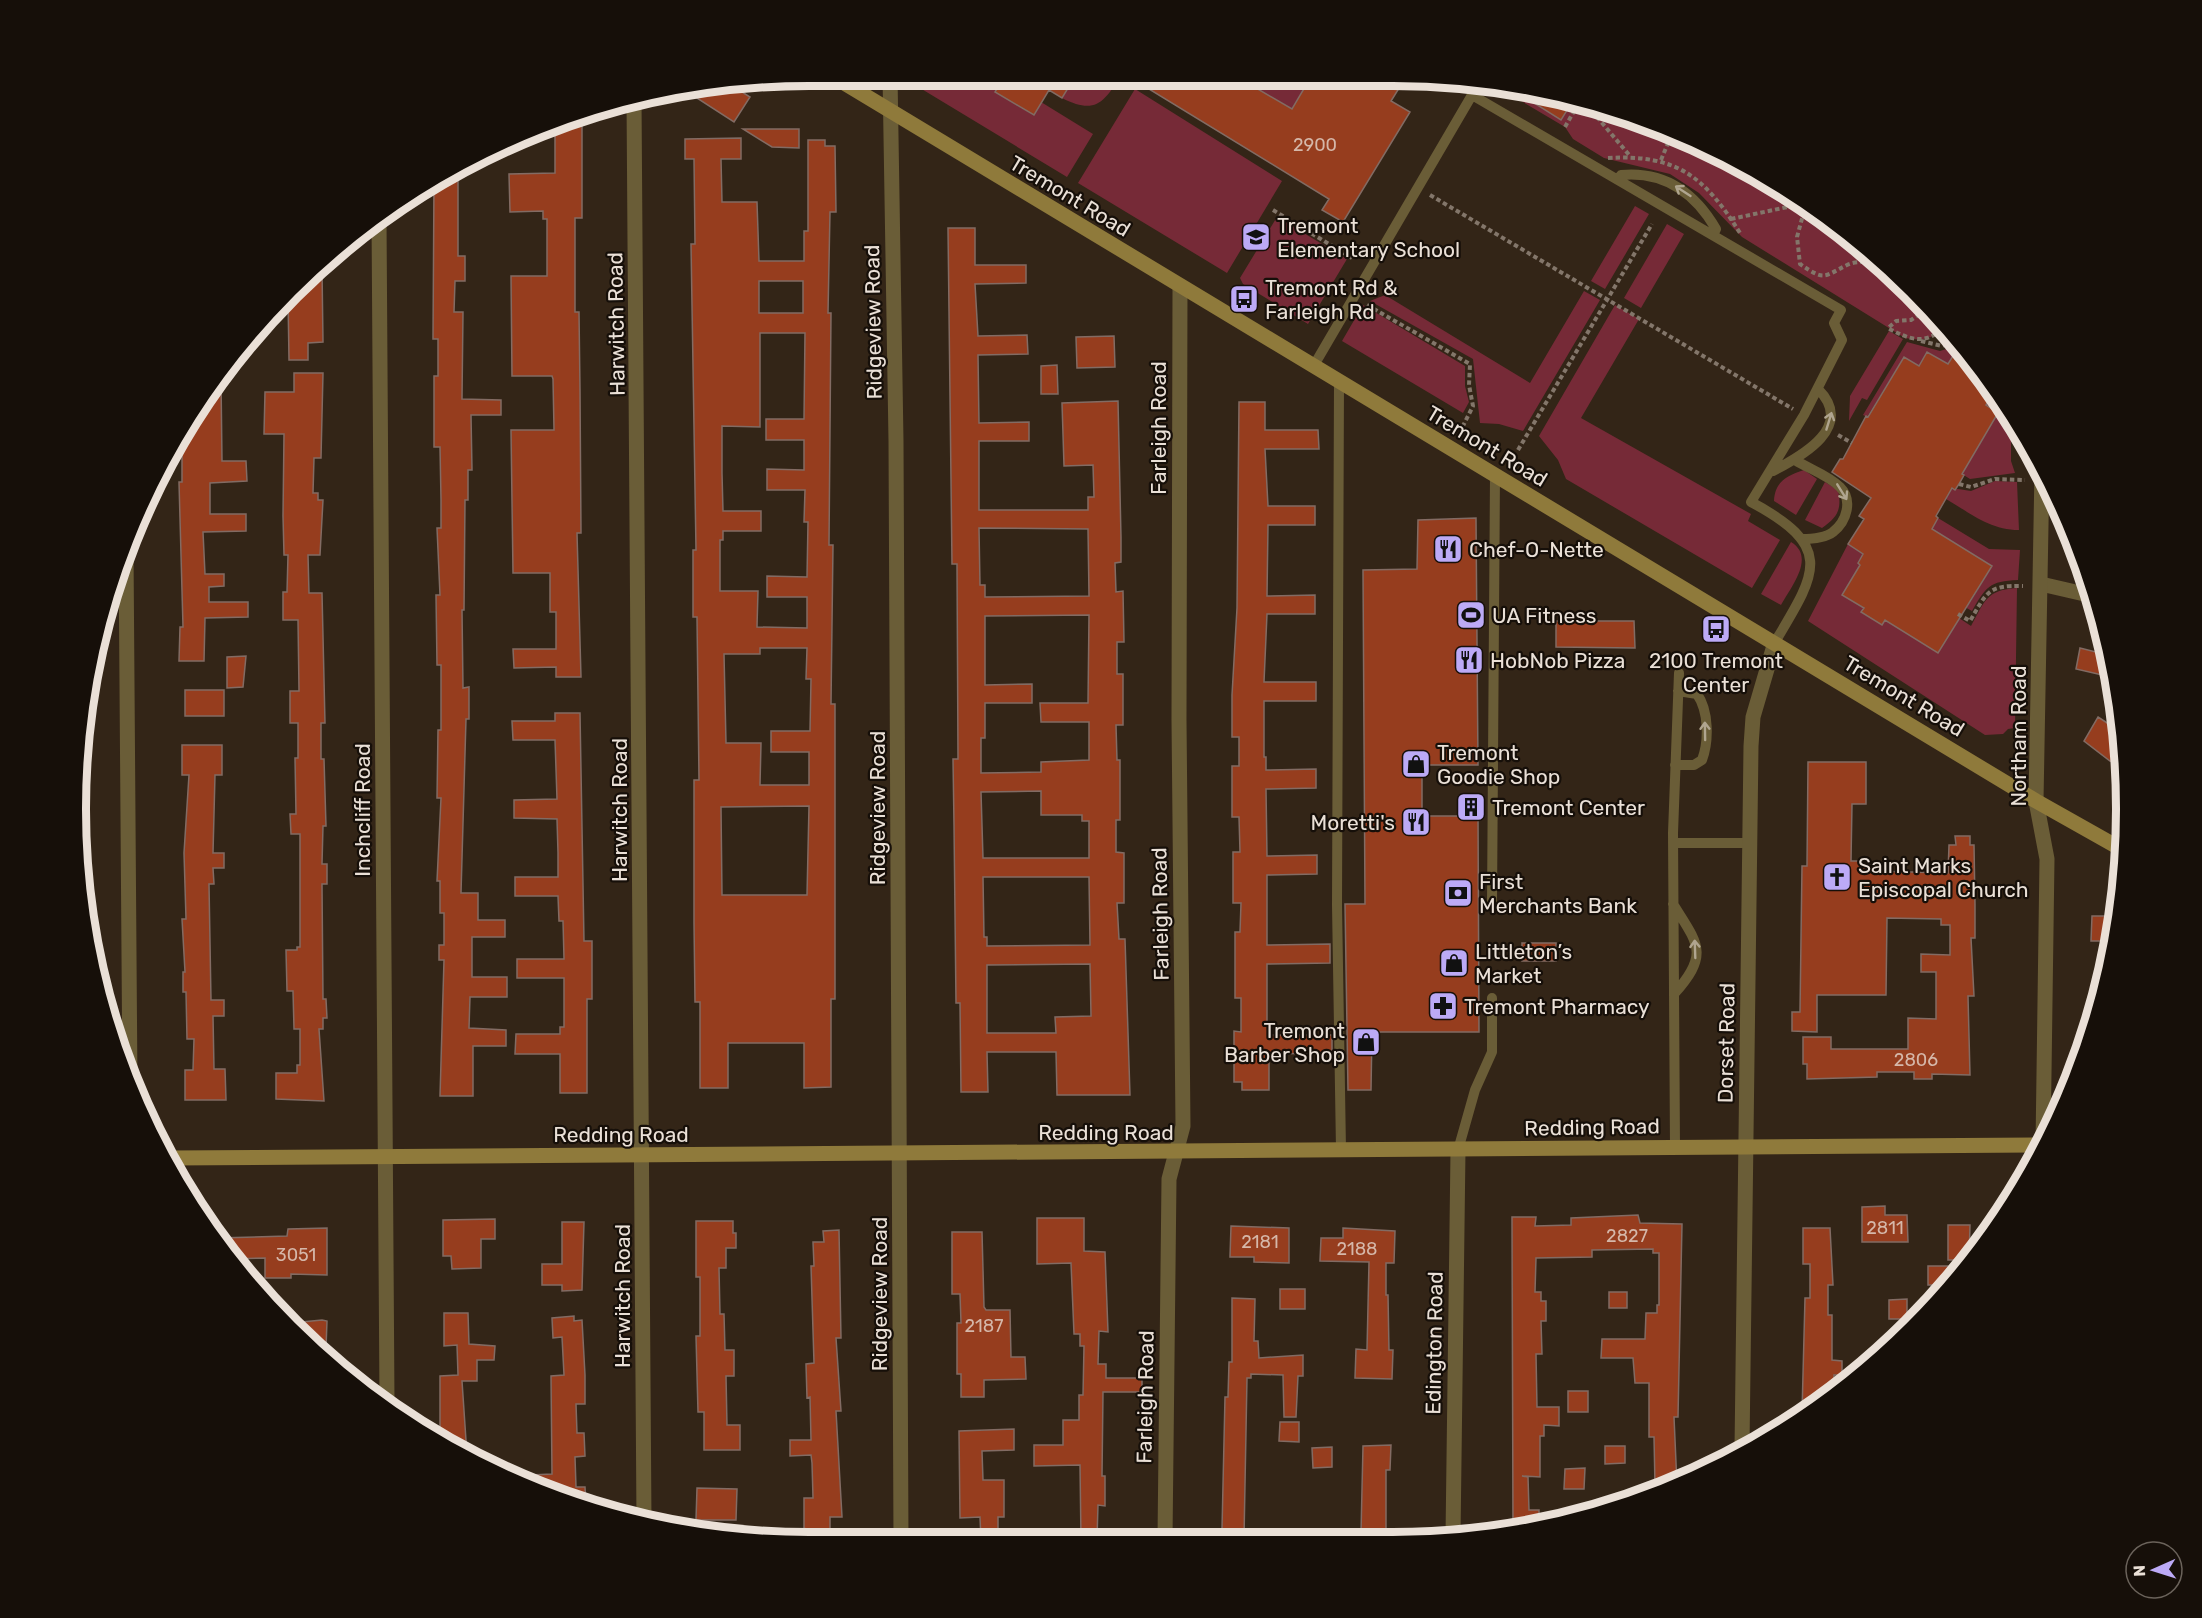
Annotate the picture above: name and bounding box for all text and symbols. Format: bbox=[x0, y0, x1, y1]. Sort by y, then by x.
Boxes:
house number: 2900 bbox=[1293, 134, 1337, 156]
street label: Tremont Road bbox=[1005, 150, 1135, 242]
one-way arrow bbox=[1675, 185, 1691, 197]
place label: Tremont Elementary School bbox=[1277, 213, 1460, 262]
school or university icon: Tremont Elementary School bbox=[1240, 221, 1272, 253]
street label: Ridgeview Road bbox=[859, 244, 887, 400]
street label: Harwitch Road bbox=[602, 252, 630, 396]
place label: Tremont Rd & Farleigh Rd bbox=[1265, 275, 1398, 324]
bus stop icon: Tremont Rd & Farleigh Rd bbox=[1228, 283, 1260, 315]
street label: Farleigh Road bbox=[1146, 361, 1171, 495]
street label: Tremont Road bbox=[1422, 400, 1552, 492]
one-way arrow bbox=[1824, 411, 1835, 430]
one-way arrow bbox=[1835, 484, 1848, 501]
restaurant icon: Chef-O-Nette bbox=[1432, 533, 1464, 565]
place label: Chef-O-Nette bbox=[1469, 537, 1604, 562]
sports icon: UA Fitness bbox=[1455, 599, 1487, 631]
place label: UA Fitness bbox=[1492, 603, 1597, 628]
bus stop icon: 2100 Tremont Center bbox=[1700, 613, 1732, 645]
restaurant icon: HobNob Pizza bbox=[1453, 644, 1485, 676]
place label: HobNob Pizza bbox=[1490, 648, 1625, 673]
place label: 2100 Tremont Center bbox=[1649, 648, 1783, 697]
street label: Tremont Road bbox=[1839, 650, 1969, 742]
street label: Northam Road bbox=[2006, 666, 2031, 806]
one-way arrow bbox=[1699, 721, 1711, 741]
street label: Ridgeview Road bbox=[865, 731, 890, 885]
street label: Harwitch Road bbox=[607, 738, 632, 882]
place label: Tremont Goodie Shop bbox=[1437, 740, 1560, 789]
street label: Inchcliff Road bbox=[350, 743, 375, 877]
shop icon: Tremont Goodie Shop bbox=[1400, 748, 1432, 780]
building icon: Tremont Center bbox=[1455, 791, 1487, 823]
place label: Tremont Center bbox=[1492, 795, 1645, 820]
restaurant icon: Moretti's bbox=[1400, 806, 1432, 838]
place label: Moretti's bbox=[1310, 810, 1395, 835]
street label: Farleigh Road bbox=[1146, 847, 1174, 981]
place label: Saint Marks Episcopal Church bbox=[1858, 853, 2029, 902]
church icon: Saint Marks Episcopal Church bbox=[1821, 861, 1853, 893]
place label: First Merchants Bank bbox=[1479, 869, 1637, 918]
bank icon: First Merchants Bank bbox=[1442, 877, 1474, 909]
place label: Littleton’s Market bbox=[1475, 939, 1572, 988]
one-way arrow bbox=[1690, 940, 1701, 959]
shop icon: Littleton’s Market bbox=[1438, 947, 1470, 979]
street label: Dorset Road bbox=[1712, 983, 1740, 1103]
pharmacy icon: Tremont Pharmacy bbox=[1427, 990, 1459, 1022]
place label: Tremont Pharmacy bbox=[1464, 994, 1650, 1019]
place label: Tremont Barber Shop bbox=[1224, 1018, 1345, 1067]
shop icon: Tremont Barber Shop bbox=[1350, 1026, 1382, 1058]
house number: 2806 bbox=[1894, 1049, 1938, 1071]
street label: Redding Road bbox=[1524, 1113, 1660, 1141]
street label: Redding Road bbox=[1038, 1120, 1174, 1145]
street label: Redding Road bbox=[553, 1122, 689, 1147]
street label: Ridgeview Road bbox=[867, 1217, 892, 1371]
house number: 2811 bbox=[1866, 1217, 1904, 1239]
street label: Harwitch Road bbox=[610, 1224, 635, 1368]
house number: 2827 bbox=[1606, 1225, 1648, 1247]
house number: 2181 bbox=[1241, 1231, 1279, 1253]
house number: 2188 bbox=[1336, 1238, 1378, 1260]
house number: 3051 bbox=[276, 1244, 316, 1266]
street label: Edington Road bbox=[1420, 1271, 1448, 1415]
house number: 2187 bbox=[965, 1315, 1003, 1337]
street label: Farleigh Road bbox=[1131, 1330, 1159, 1464]
north arrow bbox=[2124, 1540, 2184, 1600]
text: N bbox=[2130, 1565, 2149, 1577]

